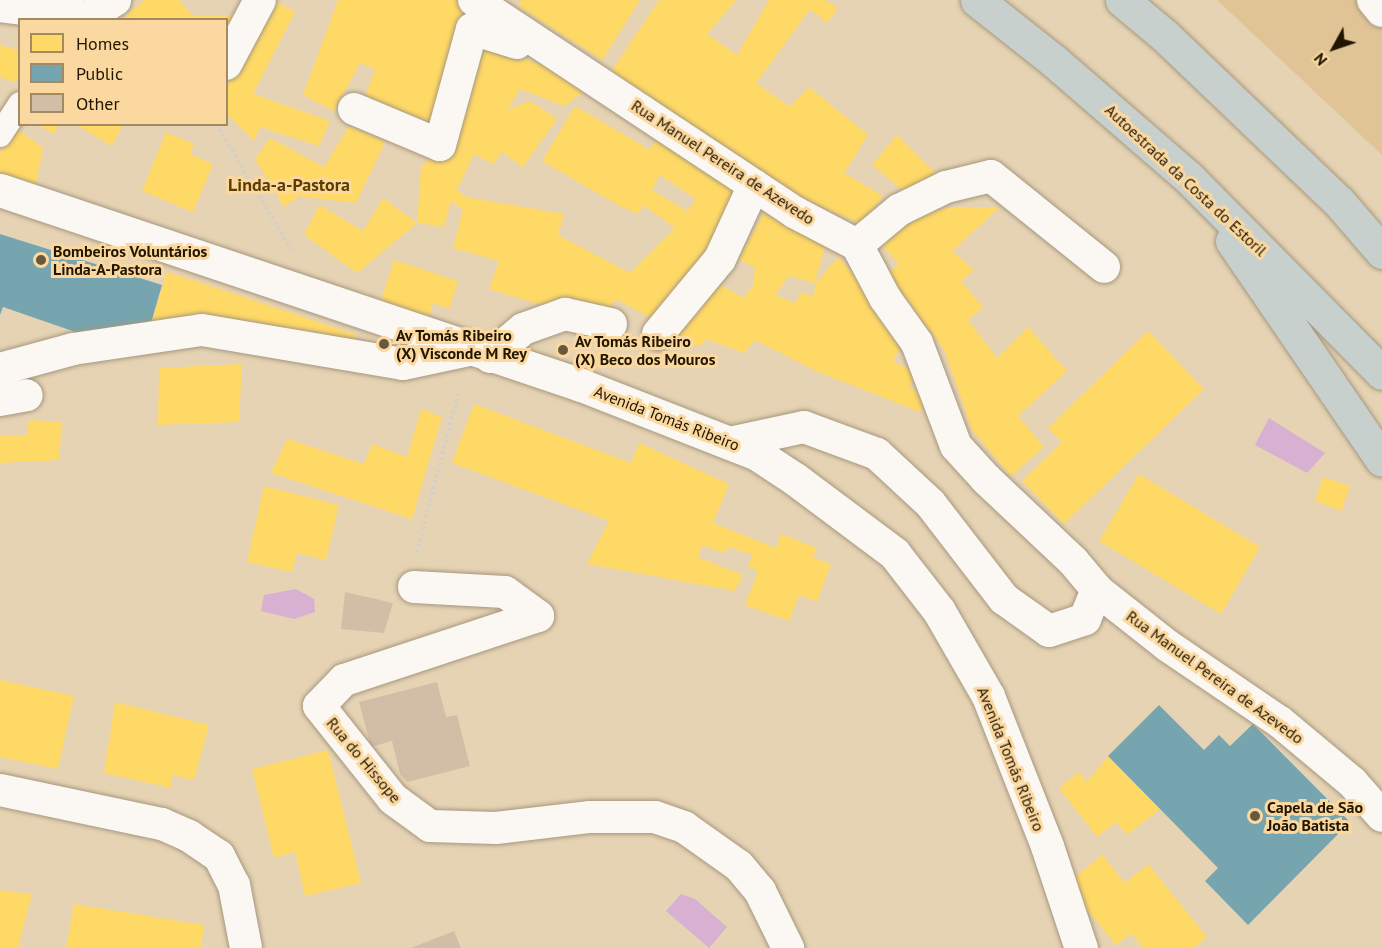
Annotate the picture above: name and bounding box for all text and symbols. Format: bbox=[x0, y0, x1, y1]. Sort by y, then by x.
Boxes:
legend bbox=[18, 18, 228, 126]
north arrow bbox=[1304, 18, 1364, 78]
text: Homes bbox=[76, 32, 129, 55]
text: N bbox=[1309, 49, 1331, 70]
text: Public bbox=[76, 62, 123, 85]
text: Other bbox=[76, 92, 120, 115]
street label: Rua Manuel Pereira de Azevedo bbox=[628, 95, 818, 229]
street label: Autoestrada da Costa do Estoril bbox=[1101, 100, 1271, 260]
district label: Linda-a-Pastora bbox=[228, 174, 350, 196]
place label: Bombeiros Voluntários Linda-A-Pastora bbox=[53, 241, 208, 279]
marker: Bombeiros Voluntários Linda-A-Pastora bbox=[34, 253, 48, 267]
place label: Av Tomás Ribeiro (X) Visconde M Rey bbox=[396, 325, 527, 363]
place label: Av Tomás Ribeiro (X) Beco dos Mouros bbox=[575, 331, 715, 369]
marker: Av Tomás Ribeiro (X) Visconde M Rey bbox=[377, 337, 391, 351]
marker: Av Tomás Ribeiro (X) Beco dos Mouros bbox=[556, 343, 570, 357]
street label: Avenida Tomás Ribeiro bbox=[591, 381, 743, 455]
street label: Rua Manuel Pereira de Azevedo bbox=[1122, 606, 1308, 748]
street label: Avenida Tomás Ribeiro bbox=[973, 684, 1049, 834]
street label: Rua do Hissope bbox=[323, 713, 405, 807]
place label: Capela de São João Batista bbox=[1267, 797, 1363, 835]
marker: Capela de São João Batista bbox=[1248, 809, 1262, 823]

